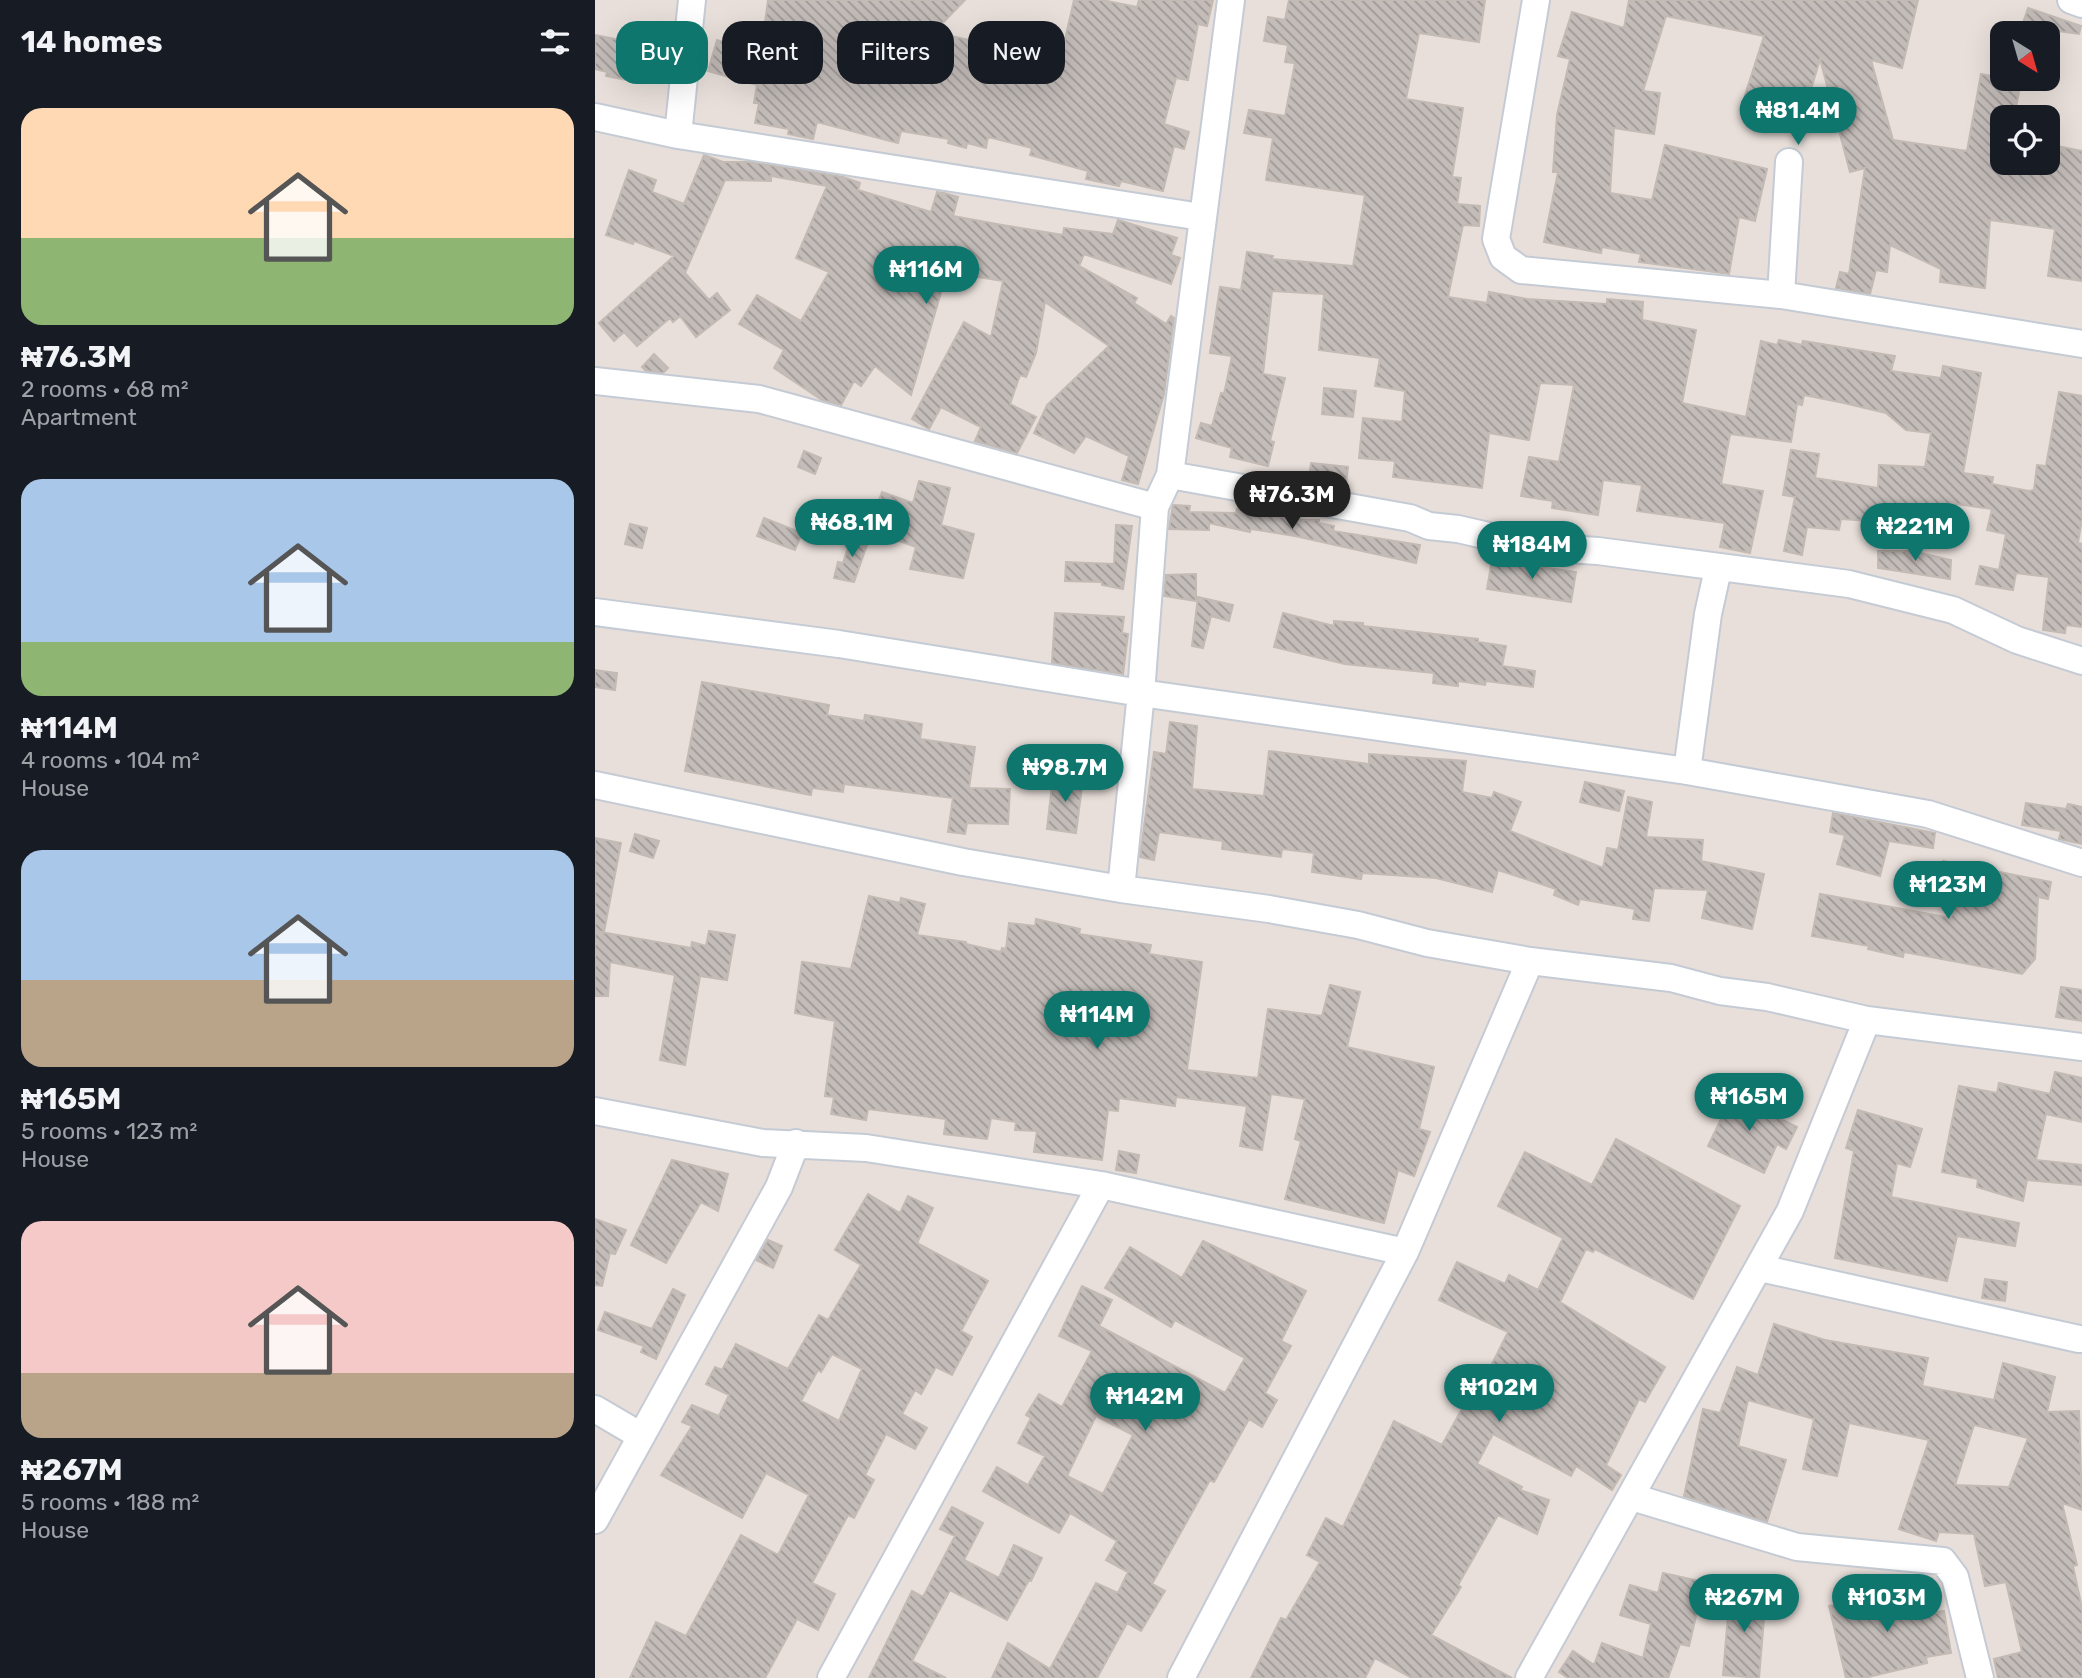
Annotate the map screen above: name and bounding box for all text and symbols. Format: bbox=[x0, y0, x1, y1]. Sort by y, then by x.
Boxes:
chip: Buy bbox=[616, 21, 708, 84]
chip: Rent bbox=[722, 21, 823, 84]
chip: Filters bbox=[837, 21, 954, 84]
chip: New bbox=[968, 21, 1065, 84]
north arrow bbox=[1990, 21, 2060, 91]
map controls bbox=[1990, 21, 2060, 175]
icon: filters bbox=[536, 23, 574, 61]
text: 14 homes bbox=[21, 24, 163, 60]
pin: ₦81.4M bbox=[1741, 88, 1855, 147]
text: ₦81.4M bbox=[1756, 96, 1840, 124]
button: locate bbox=[1990, 105, 2060, 175]
icon: home bbox=[235, 154, 361, 280]
pin: ₦116M bbox=[877, 246, 975, 306]
text: ₦116M bbox=[889, 255, 963, 283]
text: ₦76.3M bbox=[21, 339, 132, 375]
text: 2 rooms · 68 m² bbox=[21, 375, 189, 403]
text: Apartment bbox=[21, 403, 137, 431]
pin: ₦76.3M bbox=[1235, 472, 1349, 531]
text: ₦76.3M bbox=[1250, 480, 1334, 508]
pin: ₦68.1M bbox=[795, 500, 909, 559]
pin: ₦221M bbox=[1866, 504, 1964, 563]
text: ₦68.1M bbox=[811, 508, 893, 536]
text: ₦221M bbox=[1877, 512, 1954, 540]
pin: ₦184M bbox=[1483, 522, 1581, 581]
icon: home bbox=[235, 525, 361, 651]
text: ₦184M bbox=[1493, 530, 1571, 558]
text: ₦114M bbox=[21, 710, 118, 746]
pin: ₦98.7M bbox=[1008, 744, 1122, 804]
text: 4 rooms · 104 m² bbox=[21, 746, 200, 774]
text: ₦98.7M bbox=[1023, 753, 1107, 781]
text: House bbox=[21, 774, 89, 802]
pin: ₦123M bbox=[1899, 862, 1997, 921]
text: ₦123M bbox=[1909, 870, 1987, 898]
icon: home bbox=[235, 896, 361, 1022]
pin: ₦114M bbox=[1048, 992, 1146, 1051]
text: ₦114M bbox=[1060, 1000, 1134, 1028]
pin: ₦165M bbox=[1700, 1074, 1798, 1133]
text: ₦165M bbox=[21, 1081, 121, 1117]
text: ₦165M bbox=[1711, 1082, 1787, 1110]
text: 5 rooms · 123 m² bbox=[21, 1117, 197, 1145]
text: House bbox=[21, 1145, 89, 1173]
icon: home bbox=[235, 1267, 361, 1393]
pin: ₦102M bbox=[1450, 1364, 1548, 1424]
text: ₦102M bbox=[1460, 1373, 1538, 1401]
pin: ₦142M bbox=[1096, 1374, 1194, 1433]
text: ₦142M bbox=[1106, 1382, 1184, 1410]
text: ₦267M bbox=[21, 1452, 123, 1488]
text: 5 rooms · 188 m² bbox=[21, 1488, 199, 1516]
text: House bbox=[21, 1516, 89, 1544]
pin: ₦267M bbox=[1695, 1574, 1793, 1634]
pin: ₦103M bbox=[1838, 1574, 1936, 1634]
text: ₦267M bbox=[1705, 1583, 1783, 1611]
text: ₦103M bbox=[1848, 1583, 1926, 1611]

